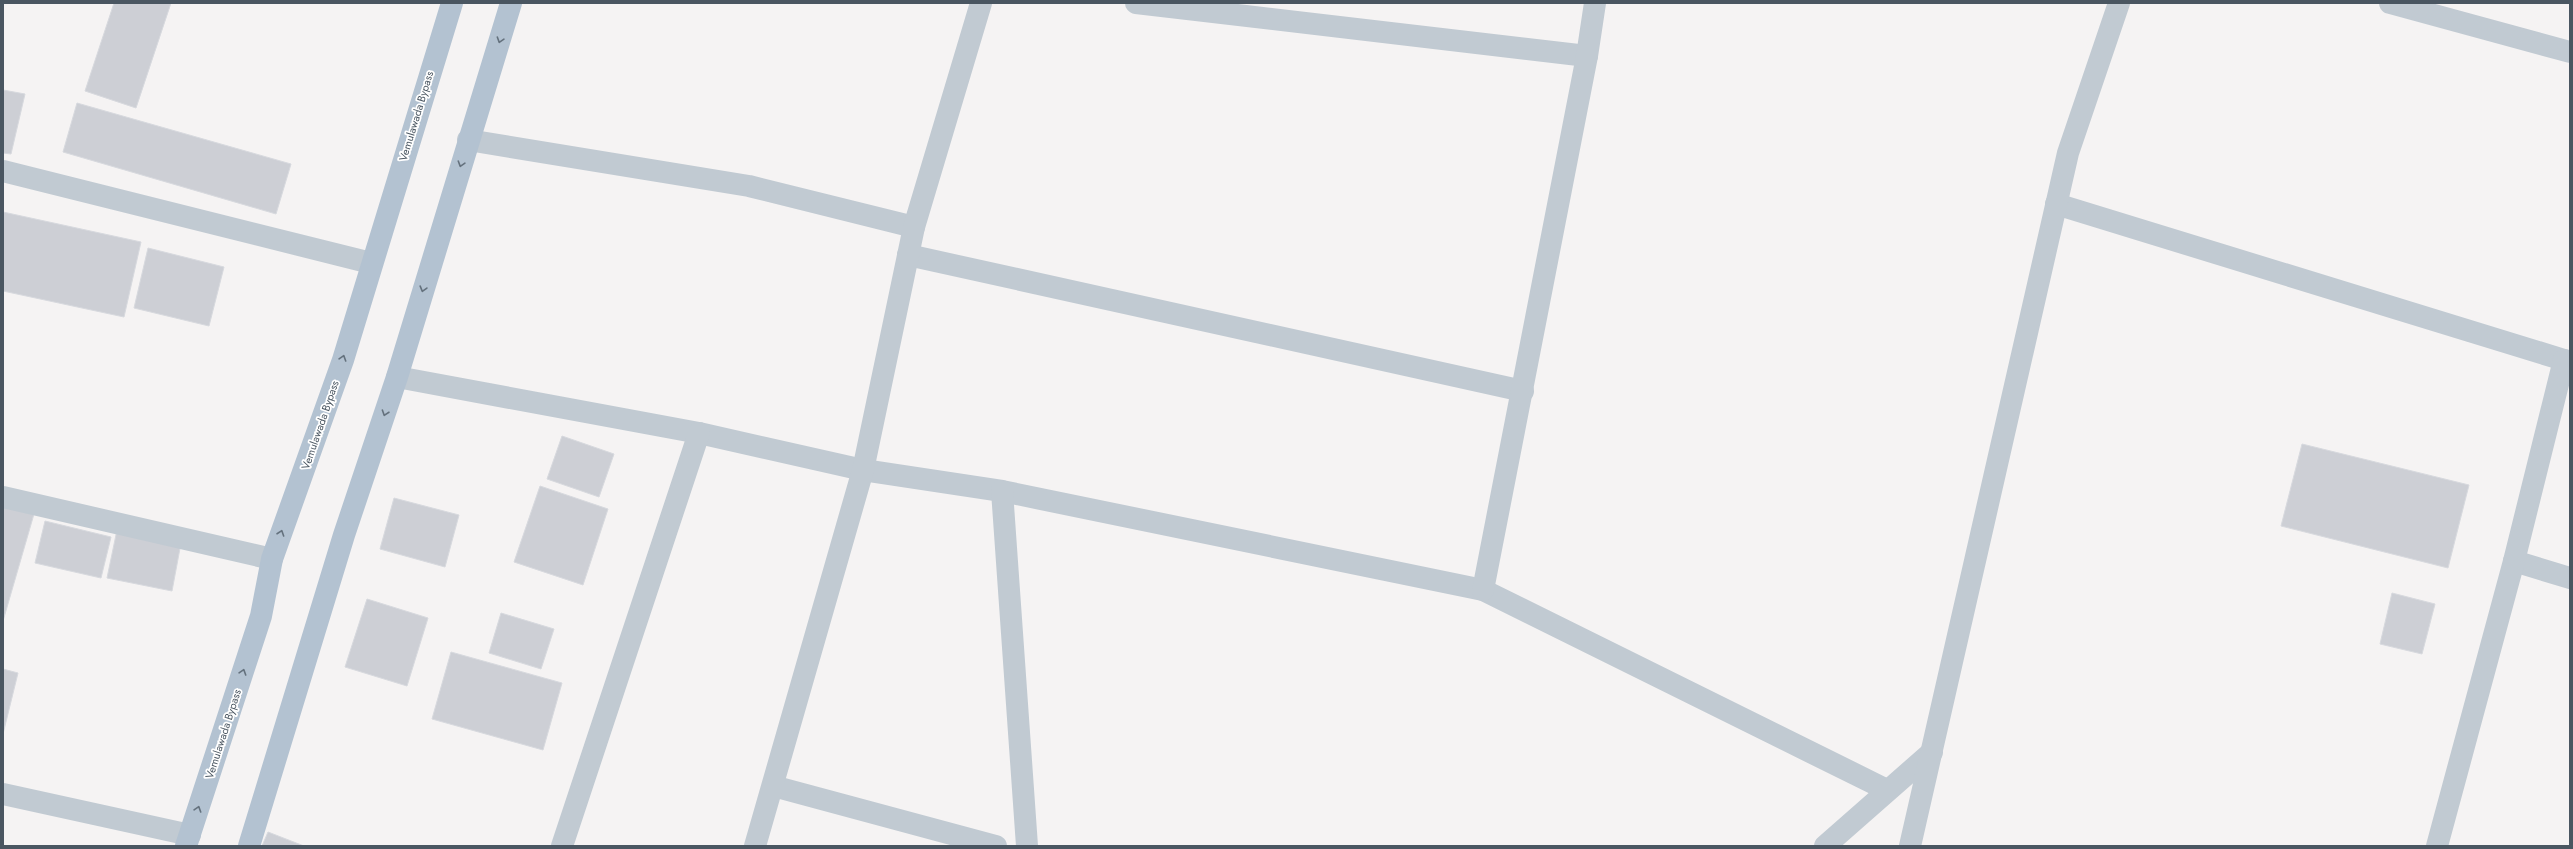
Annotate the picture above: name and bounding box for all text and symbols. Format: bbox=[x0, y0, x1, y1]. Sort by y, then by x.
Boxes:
one-way arrow bbox=[496, 37, 505, 44]
street label: Vemulawada Bypass bbox=[395, 69, 437, 163]
one-way arrow bbox=[457, 161, 465, 168]
one-way arrow bbox=[419, 285, 428, 292]
one-way arrow bbox=[338, 355, 347, 362]
street label: Vemulawada Bypass bbox=[297, 378, 343, 472]
one-way arrow bbox=[381, 409, 390, 416]
one-way arrow bbox=[277, 530, 285, 537]
one-way arrow bbox=[238, 669, 247, 676]
street label: Vemulawada Bypass bbox=[201, 687, 245, 781]
one-way arrow bbox=[193, 806, 202, 813]

